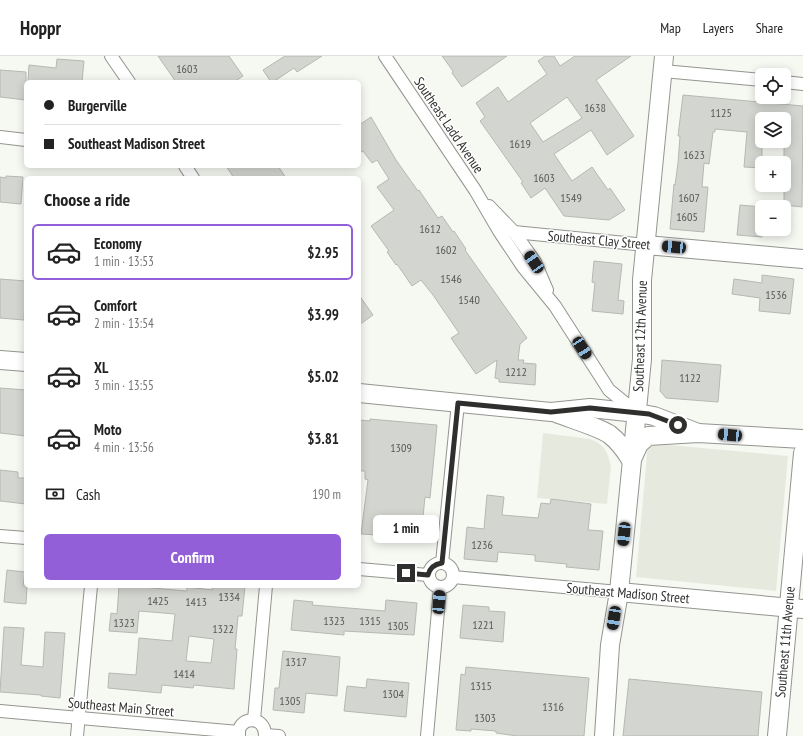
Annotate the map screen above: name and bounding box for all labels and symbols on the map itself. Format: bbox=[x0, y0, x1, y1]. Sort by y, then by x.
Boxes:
house number: 1603 bbox=[176, 61, 198, 76]
street label: Southeast Ladd Avenue bbox=[410, 73, 488, 177]
house number: 1638 bbox=[584, 100, 606, 115]
house number: 1125 bbox=[710, 105, 732, 120]
house number: 1619 bbox=[509, 136, 531, 151]
house number: 1623 bbox=[683, 147, 705, 162]
house number: 1603 bbox=[533, 170, 555, 185]
house number: 1549 bbox=[560, 190, 582, 205]
house number: 1607 bbox=[678, 190, 700, 205]
house number: 1605 bbox=[676, 209, 698, 224]
house number: 1612 bbox=[419, 221, 441, 236]
street label: Southeast Clay Street bbox=[547, 227, 651, 253]
car bbox=[662, 240, 686, 254]
house number: 1602 bbox=[435, 242, 457, 257]
car bbox=[522, 249, 546, 275]
house number: 1546 bbox=[440, 271, 462, 286]
street label: Southeast 12th Avenue bbox=[629, 280, 651, 392]
house number: 1536 bbox=[765, 287, 787, 302]
house number: 1540 bbox=[458, 292, 480, 307]
car bbox=[570, 335, 594, 361]
house number: 1212 bbox=[505, 364, 527, 379]
house number: 1122 bbox=[679, 370, 701, 385]
route start bbox=[669, 416, 687, 434]
car bbox=[718, 428, 742, 442]
house number: 1309 bbox=[390, 440, 412, 455]
callout: 1 min bbox=[373, 515, 439, 543]
car bbox=[617, 521, 631, 547]
house number: 1236 bbox=[471, 537, 493, 552]
route end bbox=[397, 564, 415, 582]
street label: Southeast Madison Street bbox=[566, 579, 690, 607]
street label: Southeast 11th Avenue bbox=[771, 585, 799, 698]
house number: 1334 bbox=[218, 589, 240, 604]
car bbox=[432, 590, 446, 614]
house number: 1425 bbox=[147, 593, 169, 608]
house number: 1413 bbox=[185, 594, 207, 609]
car bbox=[606, 605, 622, 631]
house number: 1323 bbox=[323, 613, 345, 628]
house number: 1315 bbox=[359, 613, 381, 628]
house number: 1323 bbox=[113, 615, 135, 630]
house number: 1221 bbox=[472, 617, 494, 632]
house number: 1305 bbox=[387, 618, 409, 633]
house number: 1322 bbox=[212, 621, 234, 636]
house number: 1317 bbox=[285, 654, 307, 669]
house number: 1414 bbox=[173, 666, 195, 681]
house number: 1315 bbox=[470, 678, 492, 693]
house number: 1304 bbox=[382, 686, 404, 701]
street label: Southeast Main Street bbox=[67, 693, 175, 721]
house number: 1305 bbox=[279, 693, 301, 708]
house number: 1316 bbox=[542, 699, 564, 714]
house number: 1303 bbox=[474, 710, 496, 725]

